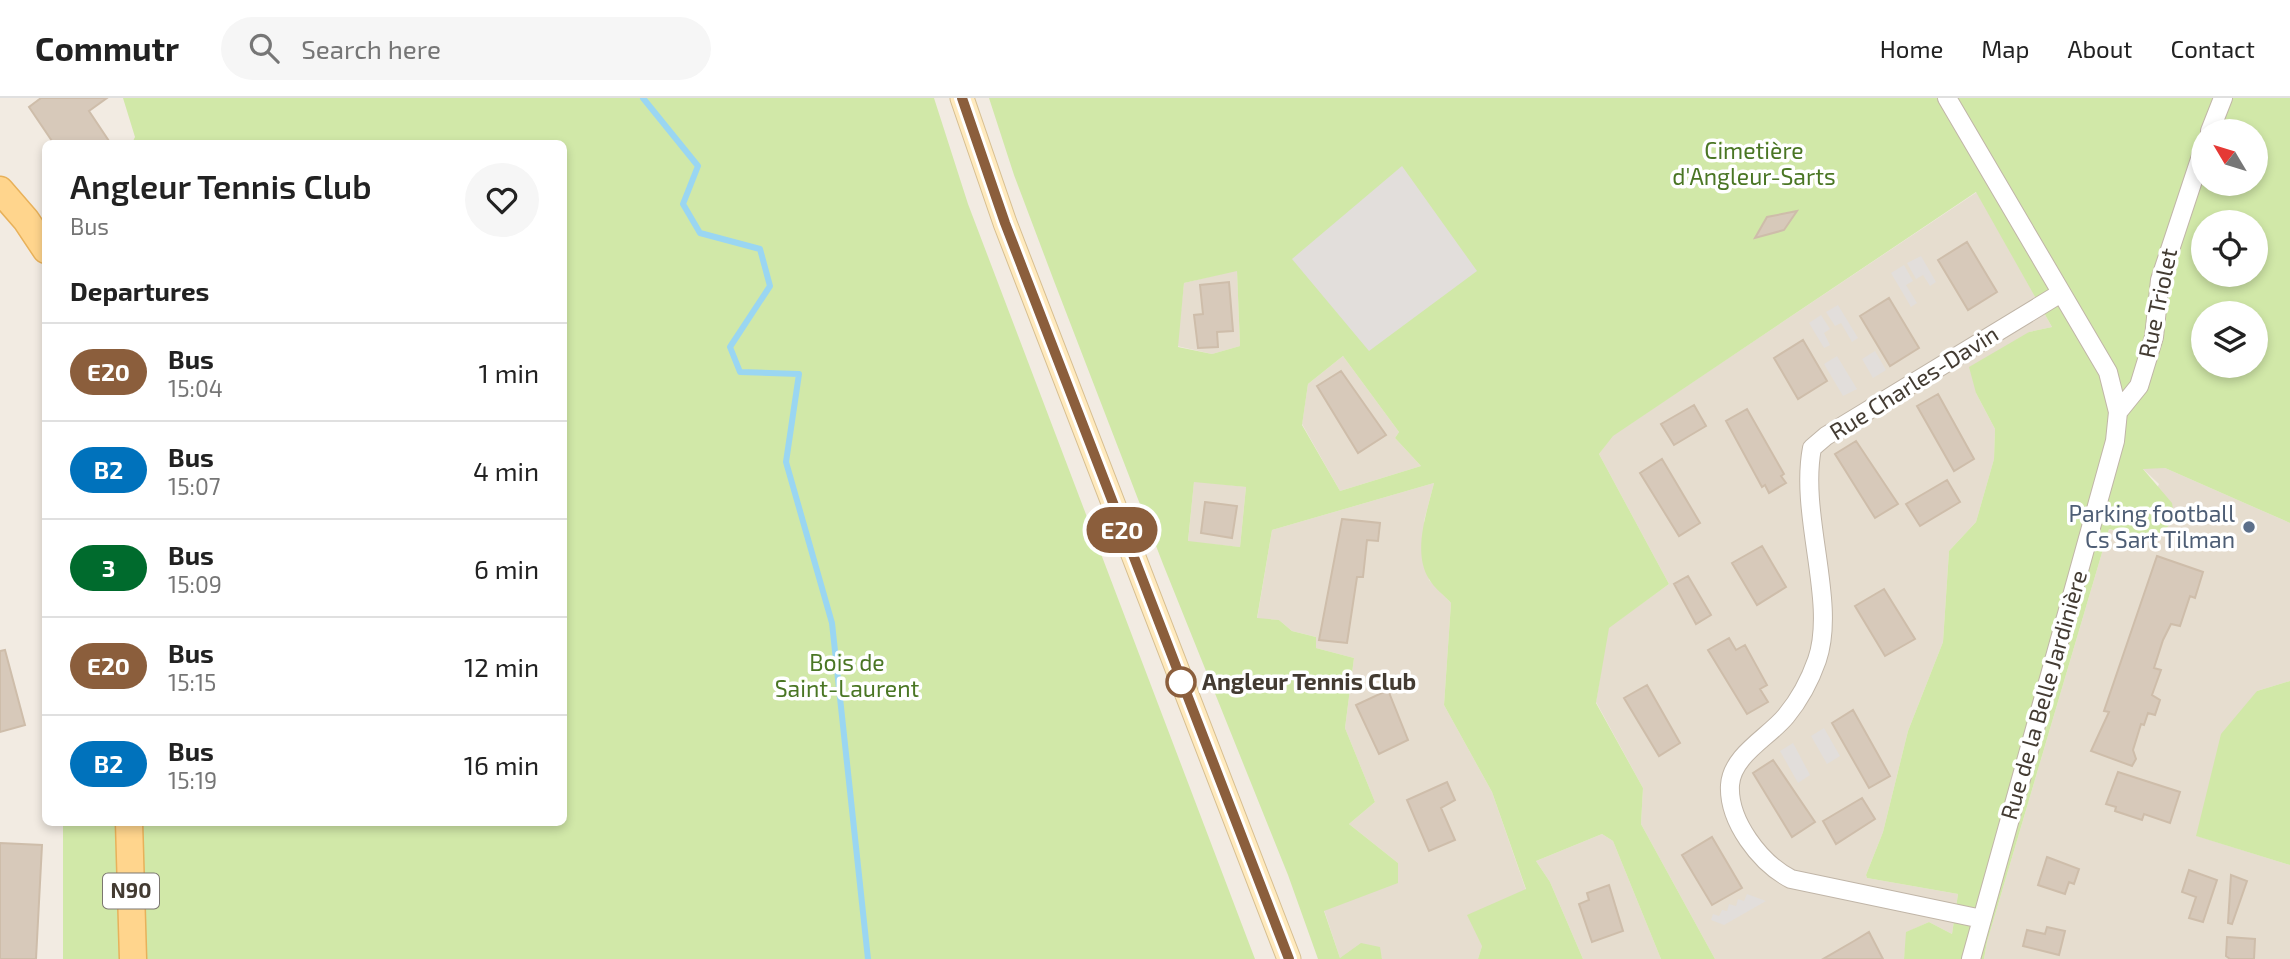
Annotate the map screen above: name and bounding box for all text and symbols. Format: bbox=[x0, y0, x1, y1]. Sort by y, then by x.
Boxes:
search box bbox=[221, 17, 711, 80]
text: Commutr bbox=[35, 28, 179, 68]
icon: search bbox=[245, 29, 283, 67]
text: Search here bbox=[301, 33, 441, 64]
text: Home bbox=[1880, 34, 1943, 63]
text: Map bbox=[1981, 34, 2029, 63]
text: About bbox=[2067, 34, 2133, 63]
text: Contact bbox=[2171, 34, 2255, 63]
north arrow bbox=[2191, 119, 2268, 196]
map controls bbox=[2191, 119, 2268, 378]
park label: Cimetière d'Angleur-Sarts bbox=[1672, 136, 1836, 190]
button: heart bbox=[465, 163, 539, 237]
text: Angleur Tennis Club bbox=[70, 166, 372, 206]
button: locate bbox=[2191, 210, 2268, 287]
text: Bus bbox=[70, 212, 109, 240]
street label: Rue Triolet bbox=[2132, 245, 2182, 360]
text: Departures bbox=[70, 275, 209, 306]
button: layers bbox=[2191, 301, 2268, 378]
street label: Rue Charles-Davin bbox=[1824, 319, 2003, 445]
text: Bus bbox=[168, 343, 214, 374]
text: E20 bbox=[87, 357, 130, 386]
text: 1 min bbox=[479, 357, 539, 388]
text: 15:04 bbox=[168, 374, 223, 402]
text: Bus bbox=[168, 441, 214, 472]
text: B2 bbox=[94, 455, 123, 484]
text: 4 min bbox=[473, 455, 539, 486]
text: 15:07 bbox=[168, 472, 221, 500]
place label: Parking football Cs Sart Tilman bbox=[2068, 499, 2235, 553]
line badge: E20 bbox=[1082, 507, 1162, 553]
text: E20 bbox=[1101, 515, 1143, 544]
marker: Parking football Cs Sart Tilman bbox=[2241, 519, 2257, 535]
text: Bus bbox=[168, 539, 214, 570]
text: 3 bbox=[102, 553, 115, 582]
text: 6 min bbox=[474, 553, 539, 584]
street label: Rue de la Belle Jardinière bbox=[1994, 567, 2092, 823]
text: 15:09 bbox=[168, 570, 222, 598]
text: Bus bbox=[168, 637, 214, 668]
park label: Bois de Saint-Laurent bbox=[775, 648, 920, 702]
text: E20 bbox=[87, 651, 130, 680]
text: 12 min bbox=[464, 651, 539, 682]
marker: Angleur Tennis Club bbox=[1166, 667, 1196, 697]
place label: Angleur Tennis Club bbox=[1202, 667, 1416, 695]
text: 15:15 bbox=[168, 668, 216, 696]
text: Bus bbox=[168, 735, 214, 766]
text: B2 bbox=[94, 749, 123, 778]
text: 16 min bbox=[464, 749, 539, 780]
text: 15:19 bbox=[168, 766, 217, 794]
road number: N90 bbox=[103, 874, 159, 908]

